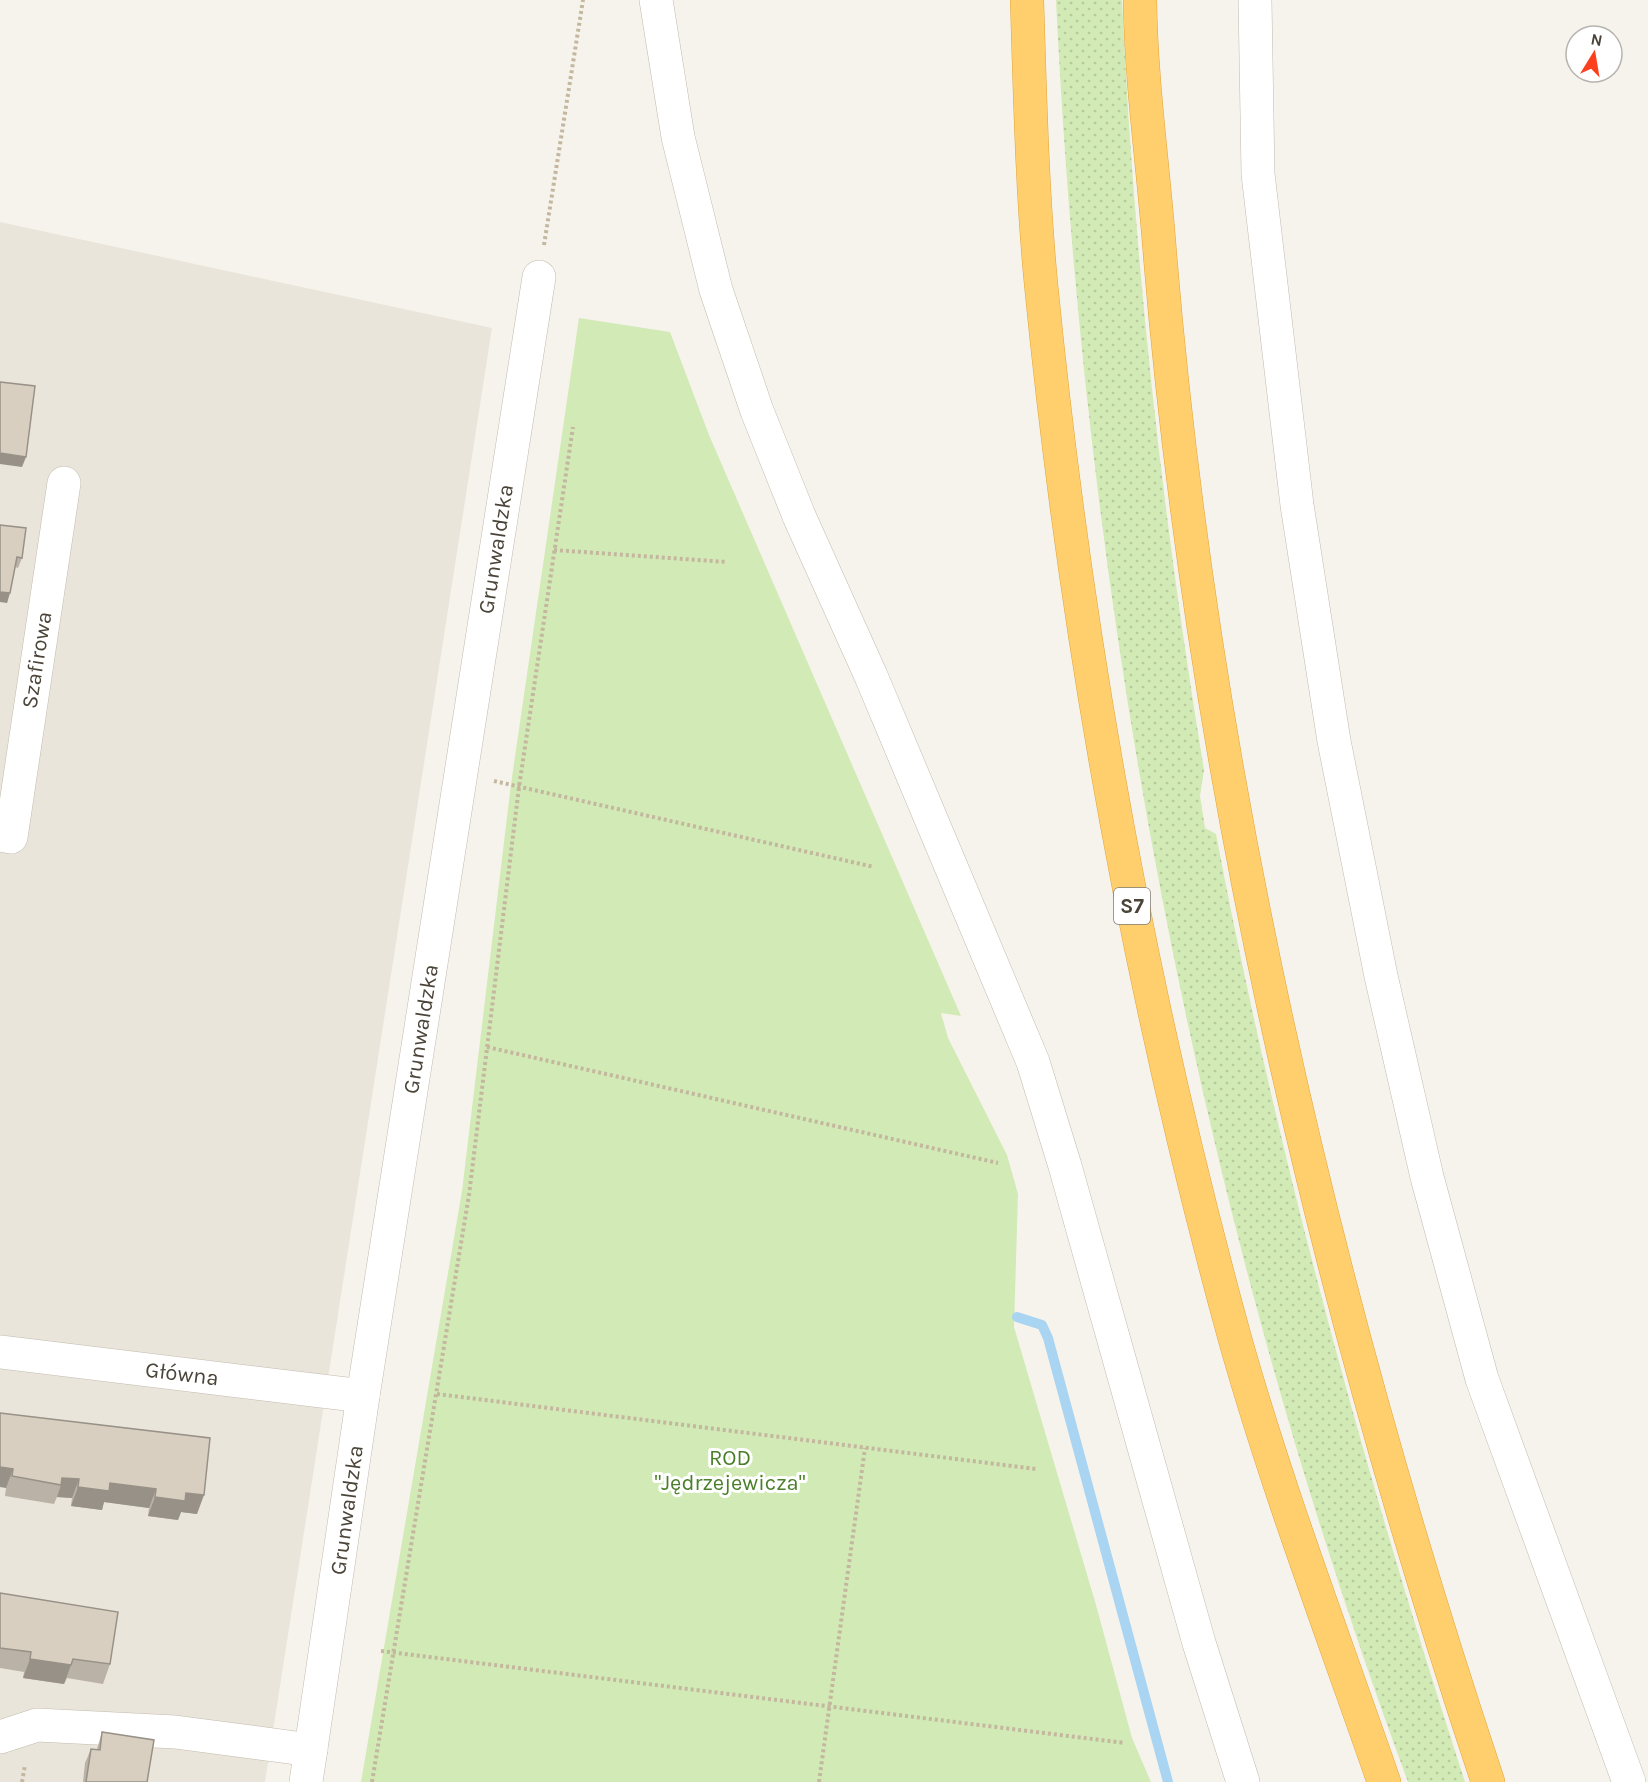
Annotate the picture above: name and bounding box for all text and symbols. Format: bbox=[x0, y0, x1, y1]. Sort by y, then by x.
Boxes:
north arrow bbox=[1564, 24, 1624, 84]
text: N bbox=[1589, 29, 1604, 50]
street label: Grunwaldzka bbox=[473, 482, 519, 616]
street label: Szafirowa bbox=[16, 610, 58, 710]
road number: S7 bbox=[1114, 888, 1150, 924]
street label: Grunwaldzka bbox=[398, 962, 444, 1096]
street label: Główna bbox=[144, 1357, 220, 1391]
street label: Grunwaldzka bbox=[325, 1443, 369, 1577]
park label: ROD "Jędrzejewicza" bbox=[655, 1445, 806, 1496]

